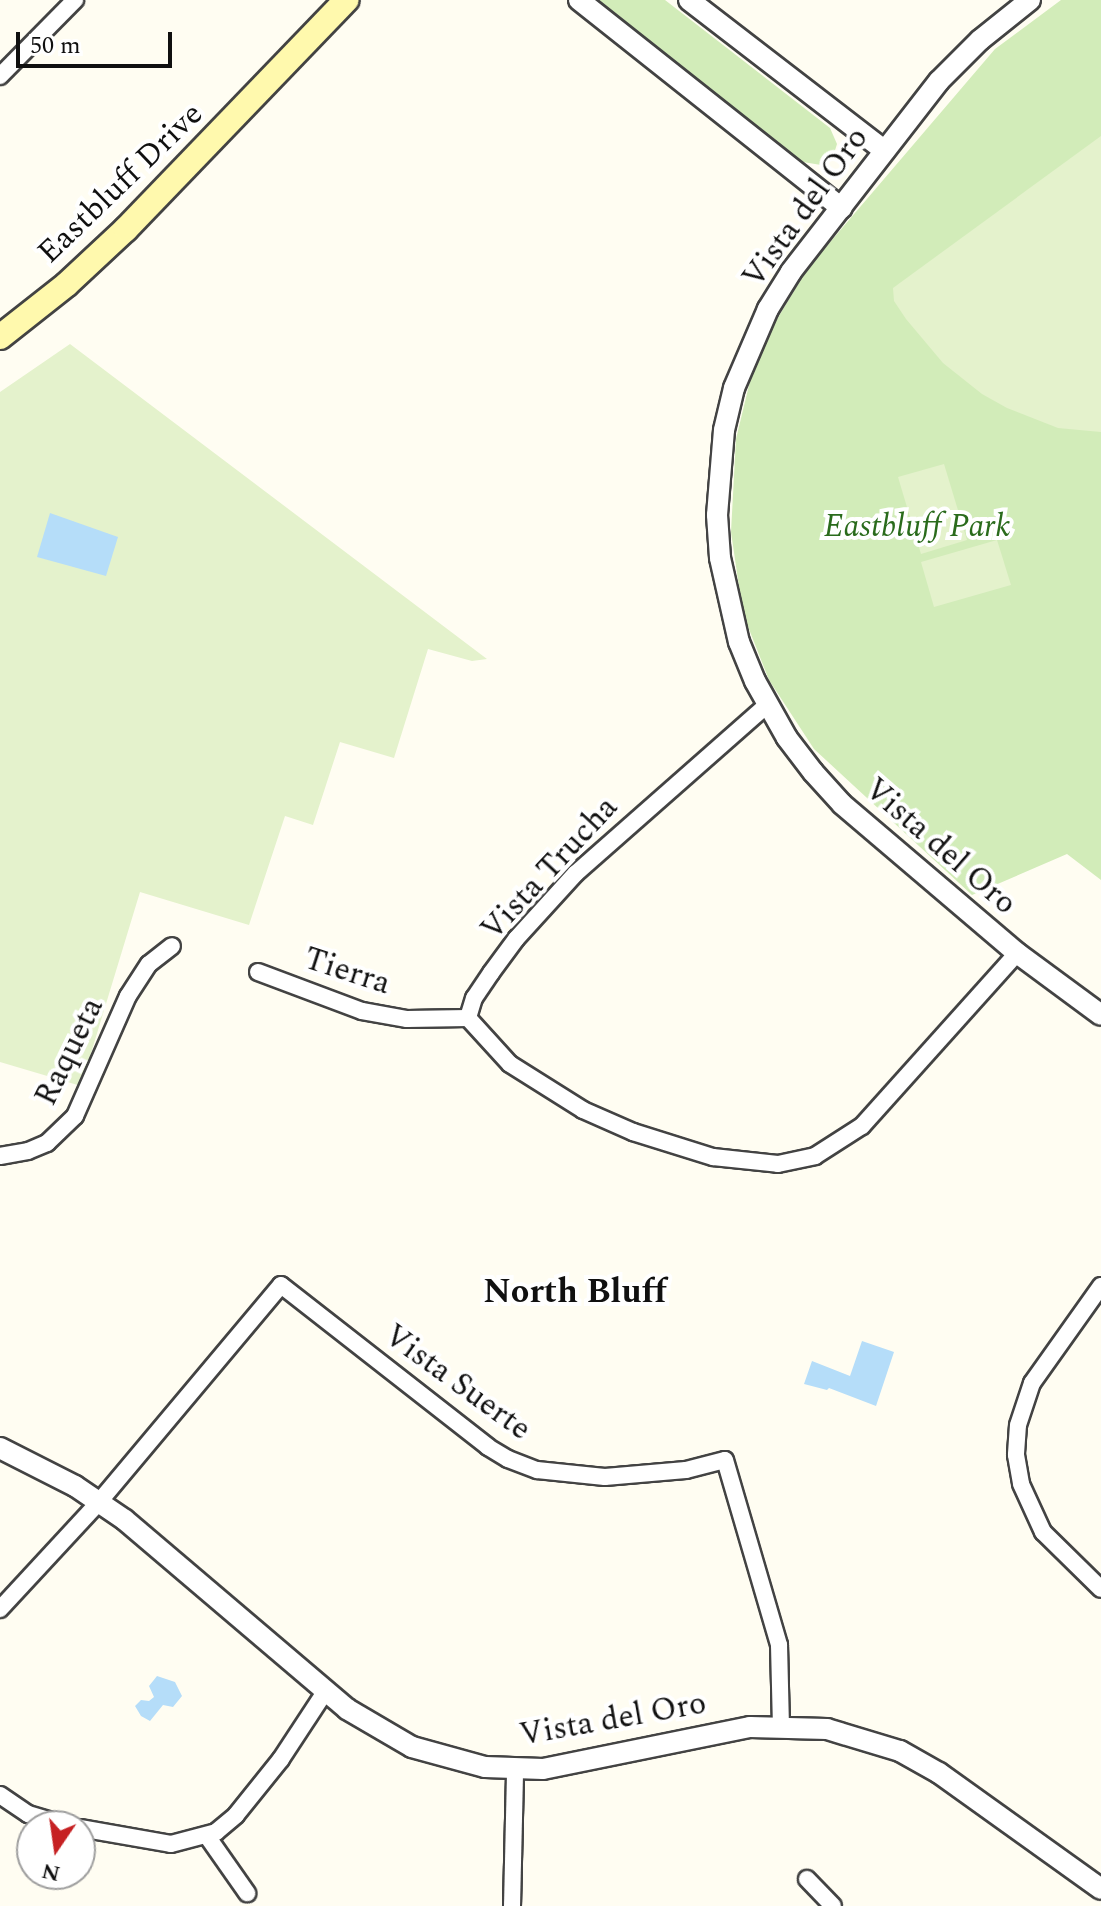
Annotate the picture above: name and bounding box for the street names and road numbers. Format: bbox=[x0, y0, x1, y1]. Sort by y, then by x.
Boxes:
street label: Eastbluff Drive bbox=[30, 96, 212, 272]
street label: Vista del Oro bbox=[735, 120, 877, 296]
street label: Vista del Oro bbox=[856, 771, 1024, 923]
street label: Vista Trucha bbox=[474, 789, 626, 949]
street label: Tierra bbox=[299, 940, 395, 1004]
street label: Raqueta bbox=[27, 992, 113, 1112]
street label: Vista Suerte bbox=[376, 1317, 538, 1449]
street label: Vista del Oro bbox=[517, 1685, 709, 1755]

